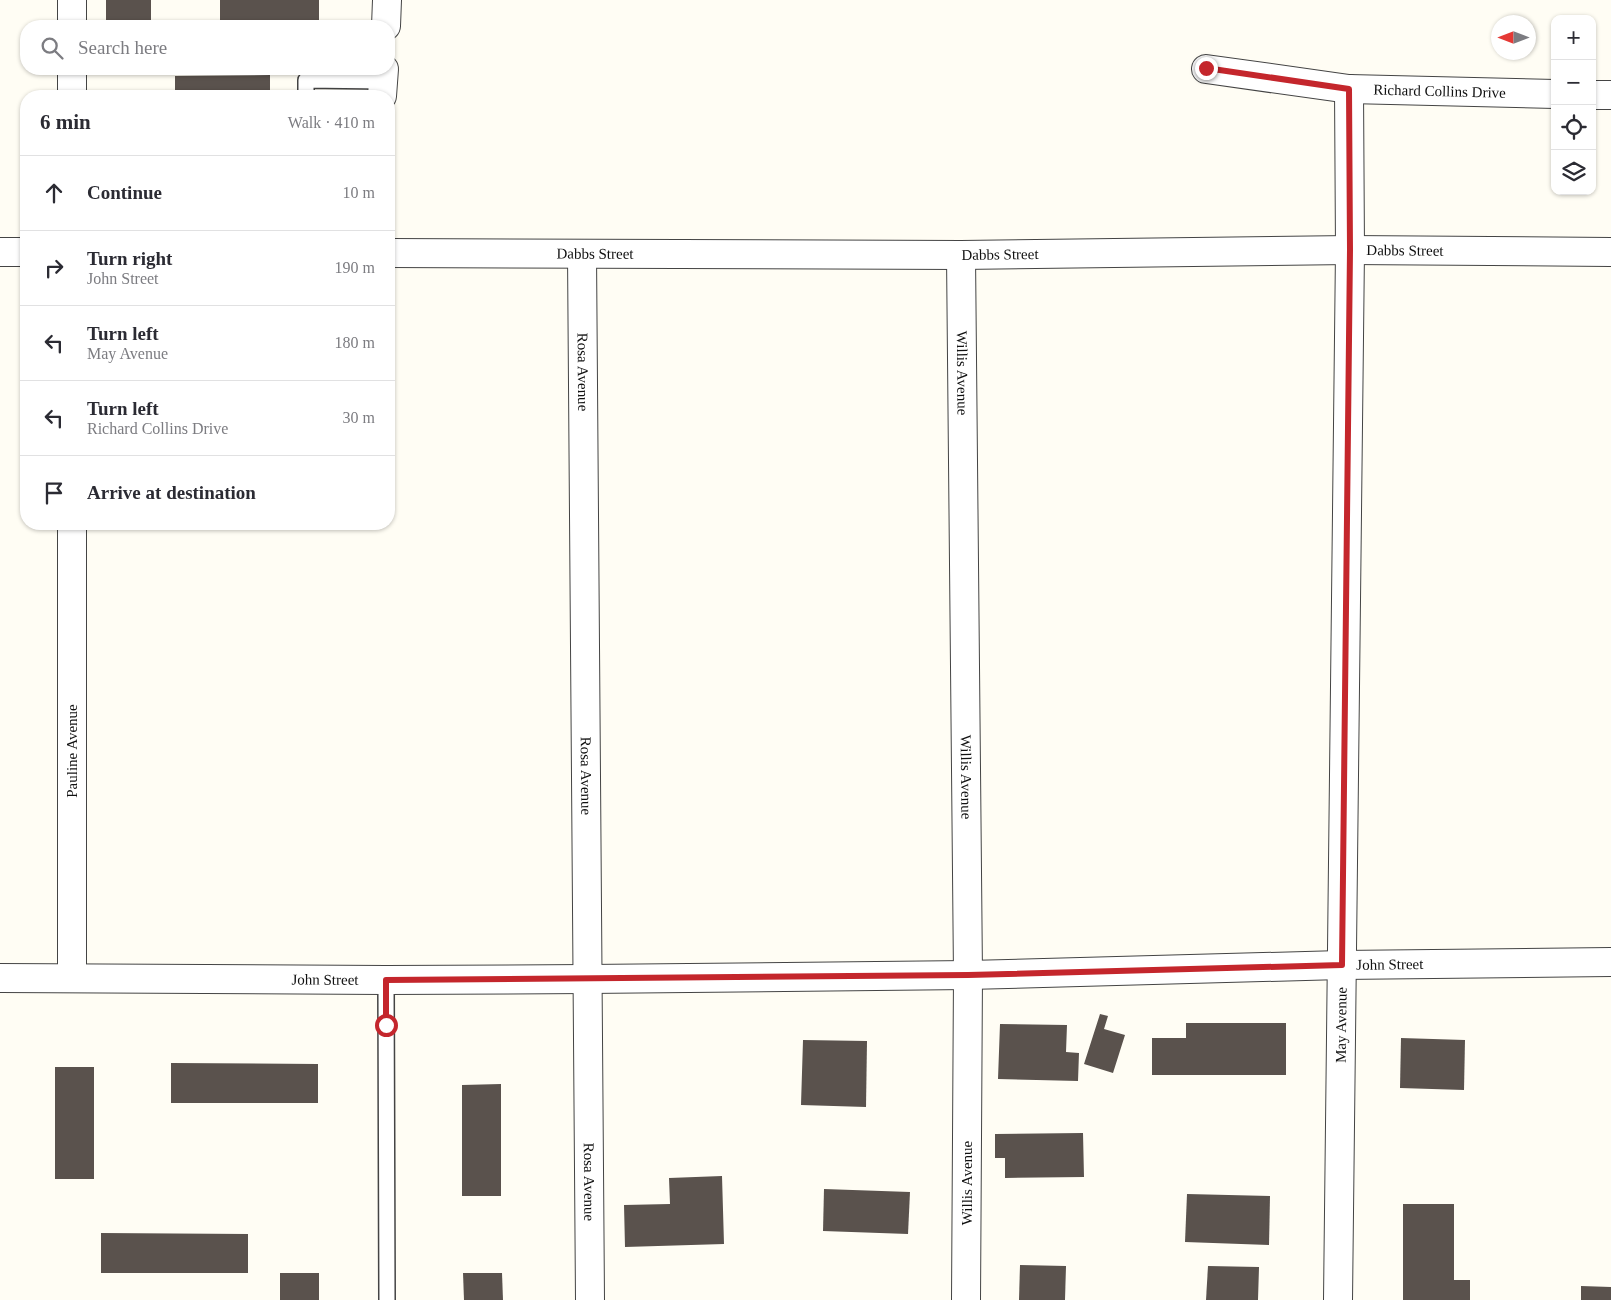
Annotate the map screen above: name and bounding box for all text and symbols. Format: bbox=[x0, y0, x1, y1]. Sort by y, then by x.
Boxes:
north arrow bbox=[1491, 15, 1536, 60]
map controls bbox=[1551, 15, 1596, 195]
button: + bbox=[1551, 15, 1596, 60]
search box bbox=[20, 20, 395, 75]
icon: search bbox=[38, 34, 66, 62]
text: Search here bbox=[78, 37, 167, 58]
route end bbox=[1195, 57, 1218, 80]
button: − bbox=[1551, 60, 1596, 105]
street label: Richard Collins Drive bbox=[1373, 82, 1506, 101]
button: locate bbox=[1551, 105, 1596, 150]
text: 6 min bbox=[40, 110, 91, 134]
text: Walk · 410 m bbox=[288, 114, 375, 131]
button: layers bbox=[1551, 150, 1596, 195]
icon: ahead bbox=[40, 179, 68, 207]
text: Continue bbox=[87, 182, 162, 203]
text: 10 m bbox=[343, 184, 375, 201]
street label: Dabbs Street bbox=[1366, 242, 1444, 259]
street label: Dabbs Street bbox=[556, 246, 634, 262]
street label: Dabbs Street bbox=[961, 246, 1039, 263]
text: Turn right bbox=[87, 248, 172, 269]
icon: right bbox=[40, 254, 68, 282]
text: 190 m bbox=[335, 259, 375, 276]
text: John Street bbox=[87, 270, 159, 287]
text: Turn left bbox=[87, 323, 159, 344]
icon: left bbox=[40, 329, 68, 357]
street label: Willis Avenue bbox=[954, 331, 971, 416]
street label: Rosa Avenue bbox=[575, 333, 591, 412]
text: 180 m bbox=[335, 334, 375, 351]
text: May Avenue bbox=[87, 345, 168, 362]
text: Turn left bbox=[87, 398, 159, 419]
icon: left bbox=[40, 404, 68, 432]
text: 30 m bbox=[343, 409, 375, 426]
text: Richard Collins Drive bbox=[87, 420, 228, 437]
icon: arrive bbox=[40, 479, 68, 507]
text: Arrive at destination bbox=[87, 482, 256, 503]
street label: Pauline Avenue bbox=[64, 704, 80, 798]
street label: Willis Avenue bbox=[958, 735, 974, 820]
street label: Rosa Avenue bbox=[578, 737, 594, 816]
street label: John Street bbox=[1356, 956, 1424, 973]
street label: John Street bbox=[291, 972, 359, 988]
street label: May Avenue bbox=[1333, 987, 1350, 1063]
route start bbox=[375, 1014, 398, 1037]
street label: Willis Avenue bbox=[959, 1140, 975, 1225]
street label: Rosa Avenue bbox=[581, 1143, 597, 1222]

